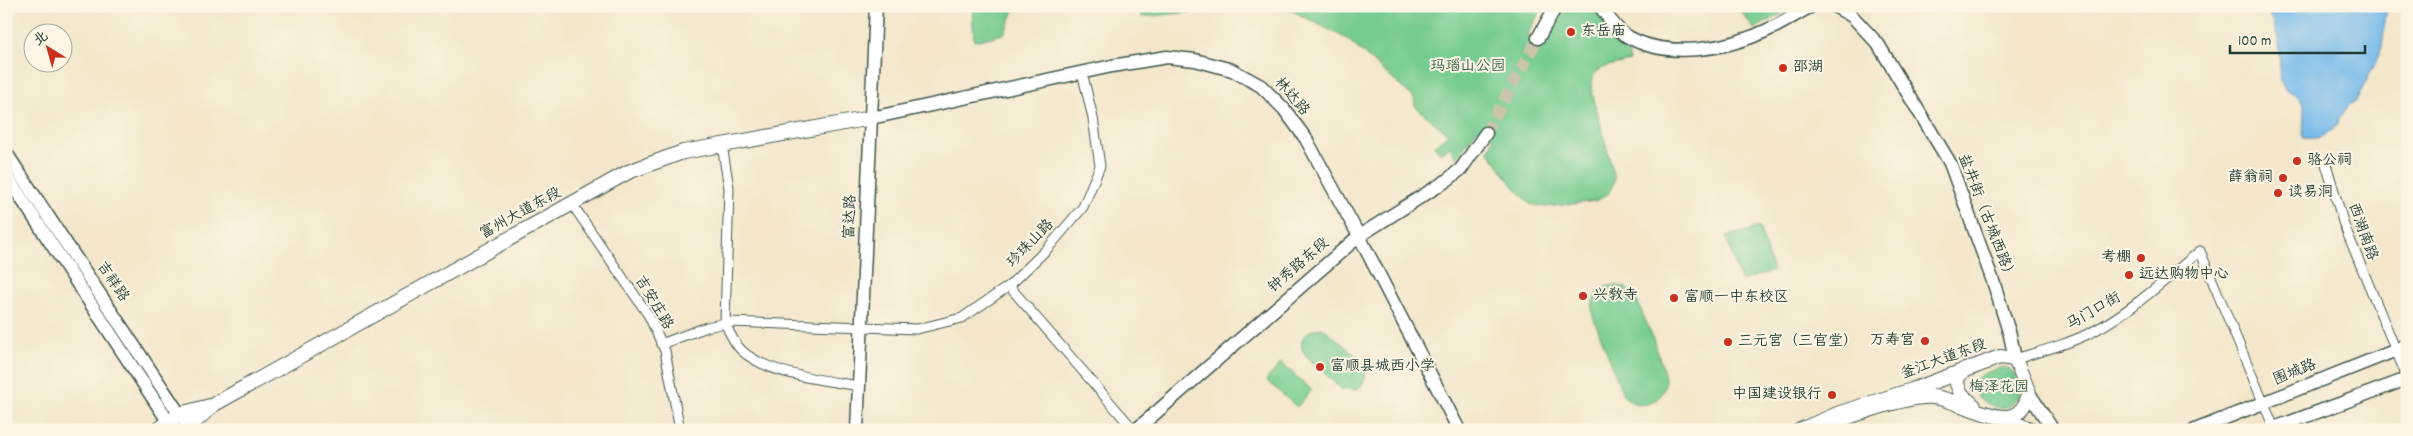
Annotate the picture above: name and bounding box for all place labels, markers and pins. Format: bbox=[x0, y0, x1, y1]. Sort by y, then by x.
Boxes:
place label: 东岳庙 bbox=[1581, 21, 1626, 43]
marker: 东岳庙 bbox=[1565, 26, 1577, 38]
place label: 邵湖 bbox=[1793, 57, 1823, 79]
marker: 邵湖 bbox=[1777, 62, 1789, 74]
place label: 骆公祠 bbox=[2307, 150, 2352, 172]
marker: 骆公祠 bbox=[2291, 155, 2303, 167]
place label: 薛翁祠 bbox=[2228, 167, 2273, 189]
marker: 薛翁祠 bbox=[2277, 172, 2289, 184]
place label: 读易洞 bbox=[2288, 182, 2333, 204]
marker: 读易洞 bbox=[2272, 187, 2284, 199]
place label: 考棚 bbox=[2101, 247, 2131, 269]
marker: 考棚 bbox=[2135, 252, 2147, 264]
place label: 远达购物中心 bbox=[2139, 264, 2229, 286]
marker: 远达购物中心 bbox=[2123, 269, 2135, 281]
place label: 兴教寺 bbox=[1593, 285, 1638, 307]
place label: 富顺一中东校区 bbox=[1684, 287, 1789, 309]
marker: 兴教寺 bbox=[1577, 290, 1589, 302]
marker: 富顺一中东校区 bbox=[1668, 292, 1680, 304]
place label: 万寿宫 bbox=[1870, 330, 1915, 352]
place label: 三元宫（三官堂） bbox=[1738, 331, 1858, 353]
marker: 万寿宫 bbox=[1919, 335, 1931, 347]
marker: 三元宫（三官堂） bbox=[1722, 336, 1734, 348]
place label: 富顺县城西小学 bbox=[1330, 356, 1435, 378]
marker: 富顺县城西小学 bbox=[1314, 361, 1326, 373]
place label: 中国建设银行 bbox=[1732, 384, 1822, 406]
marker: 中国建设银行 bbox=[1826, 389, 1838, 401]

